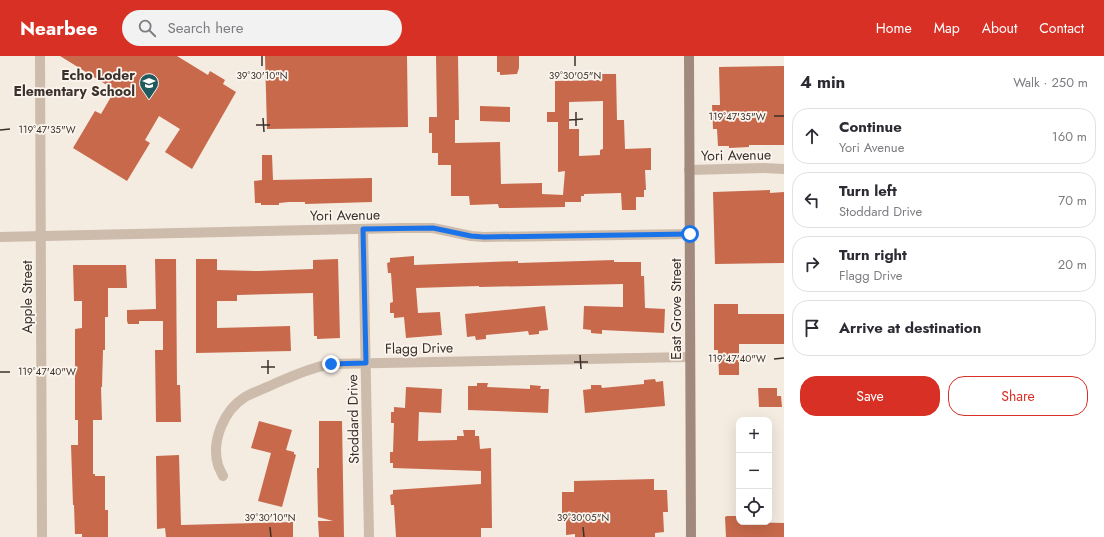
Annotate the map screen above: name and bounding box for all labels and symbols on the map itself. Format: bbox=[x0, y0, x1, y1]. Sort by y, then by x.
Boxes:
place label: Echo Loder Elementary School bbox=[14, 65, 135, 101]
text: 39°30'10"N bbox=[236, 68, 288, 83]
text: 39°30'05"N bbox=[549, 68, 601, 83]
school or university icon: Echo Loder Elementary School bbox=[138, 72, 160, 100]
text: 119°47'35"W bbox=[708, 109, 766, 124]
text: 119°47'35"W bbox=[18, 122, 76, 137]
street label: Yori Avenue bbox=[701, 144, 771, 166]
street label: Yori Avenue bbox=[310, 204, 380, 226]
route start bbox=[681, 225, 699, 243]
street label: East Grove Street bbox=[666, 258, 686, 360]
street label: Apple Street bbox=[17, 260, 37, 334]
street label: Flagg Drive bbox=[385, 337, 453, 359]
text: 119°47'40"W bbox=[708, 351, 766, 366]
route end bbox=[322, 355, 340, 373]
text: 119°47'40"W bbox=[18, 364, 76, 379]
street label: Stoddard Drive bbox=[342, 374, 364, 464]
text: 39°30'10"N bbox=[244, 510, 296, 525]
text: 39°30'05"N bbox=[557, 510, 609, 525]

